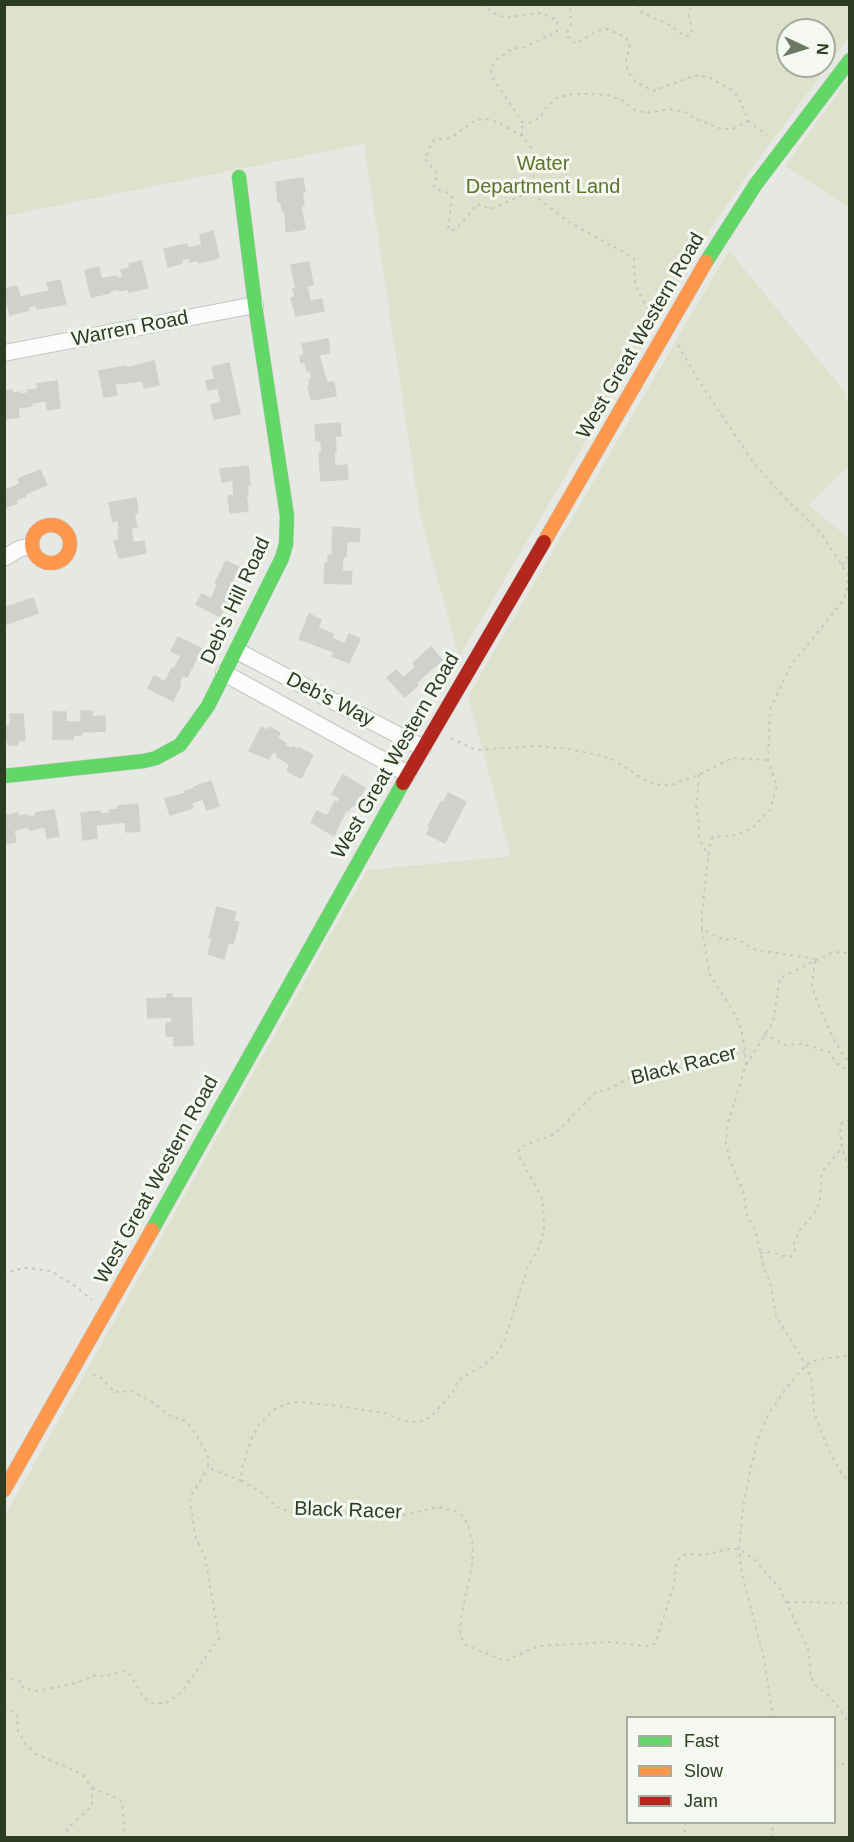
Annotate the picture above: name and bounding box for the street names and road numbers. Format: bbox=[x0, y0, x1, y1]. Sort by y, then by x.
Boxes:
street label: West Great Western Road bbox=[572, 229, 710, 443]
street label: Warren Road bbox=[70, 306, 190, 352]
street label: Deb's Hill Road bbox=[196, 534, 276, 668]
street label: West Great Western Road bbox=[327, 649, 465, 863]
street label: Deb's Way bbox=[282, 668, 378, 732]
street label: Black Racer bbox=[629, 1041, 739, 1091]
street label: West Great Western Road bbox=[90, 1072, 224, 1288]
street label: Black Racer bbox=[294, 1497, 402, 1525]

